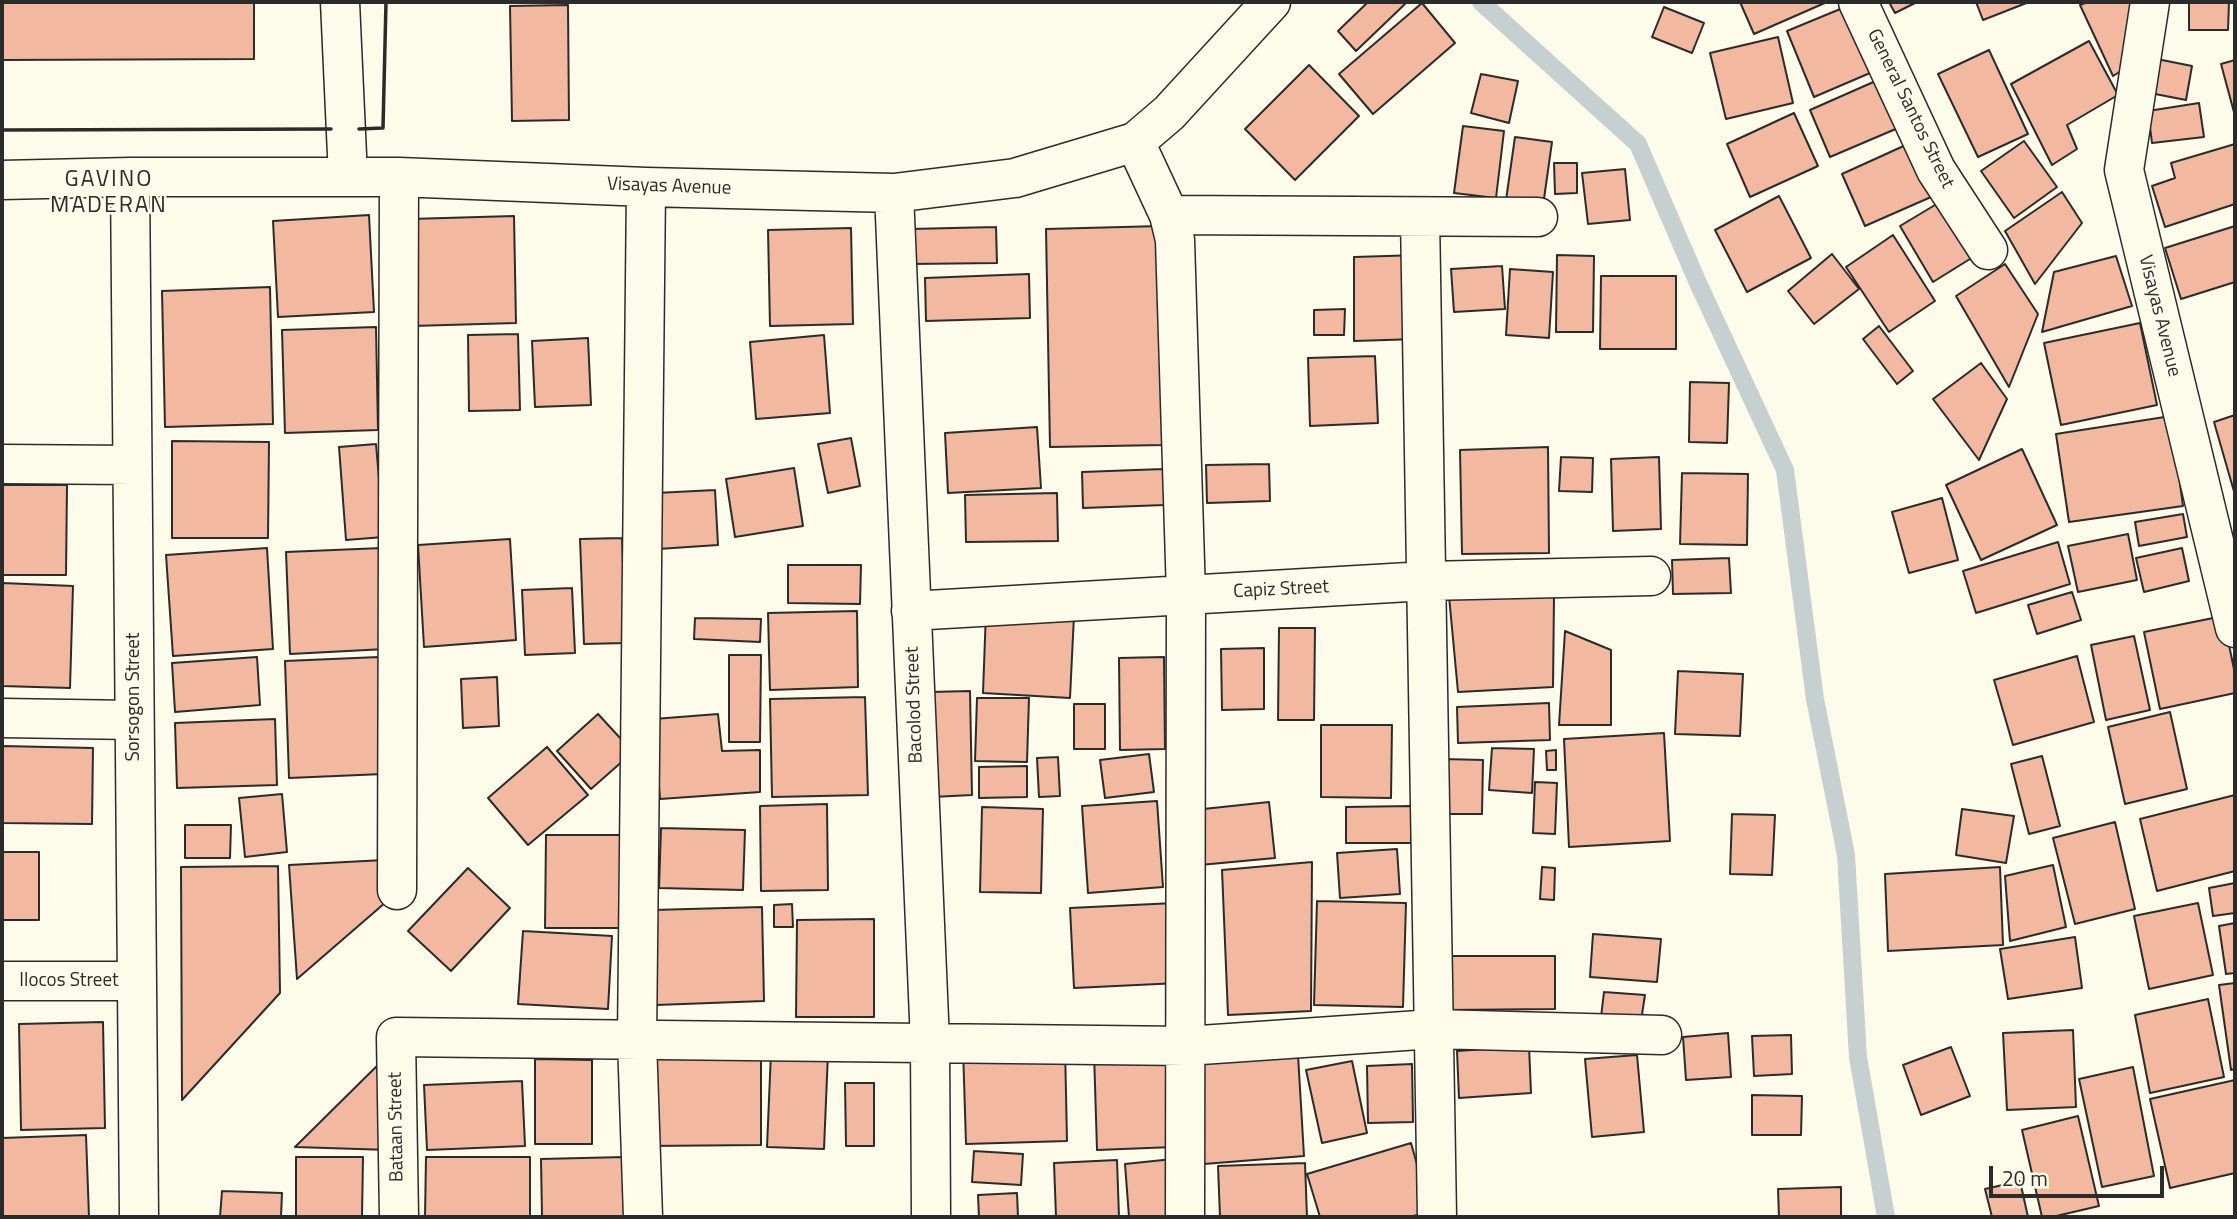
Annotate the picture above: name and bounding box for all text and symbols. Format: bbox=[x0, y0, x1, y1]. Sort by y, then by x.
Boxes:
street label: General Santos Street bbox=[1862, 26, 1958, 192]
district label: GAVINO MADERAN bbox=[51, 166, 167, 220]
street label: Visayas Avenue bbox=[606, 173, 732, 201]
street label: Visayas Avenue bbox=[2133, 253, 2185, 379]
street label: Capiz Street bbox=[1233, 576, 1329, 604]
street label: Sorsogon Street bbox=[123, 633, 145, 761]
street label: Bacolod Street bbox=[902, 646, 928, 764]
street label: Ilocos Street bbox=[19, 970, 119, 992]
street label: Bataan Street bbox=[385, 1072, 409, 1182]
scale bar bbox=[1992, 1152, 2167, 1196]
text: 20 m bbox=[2002, 1162, 2048, 1194]

